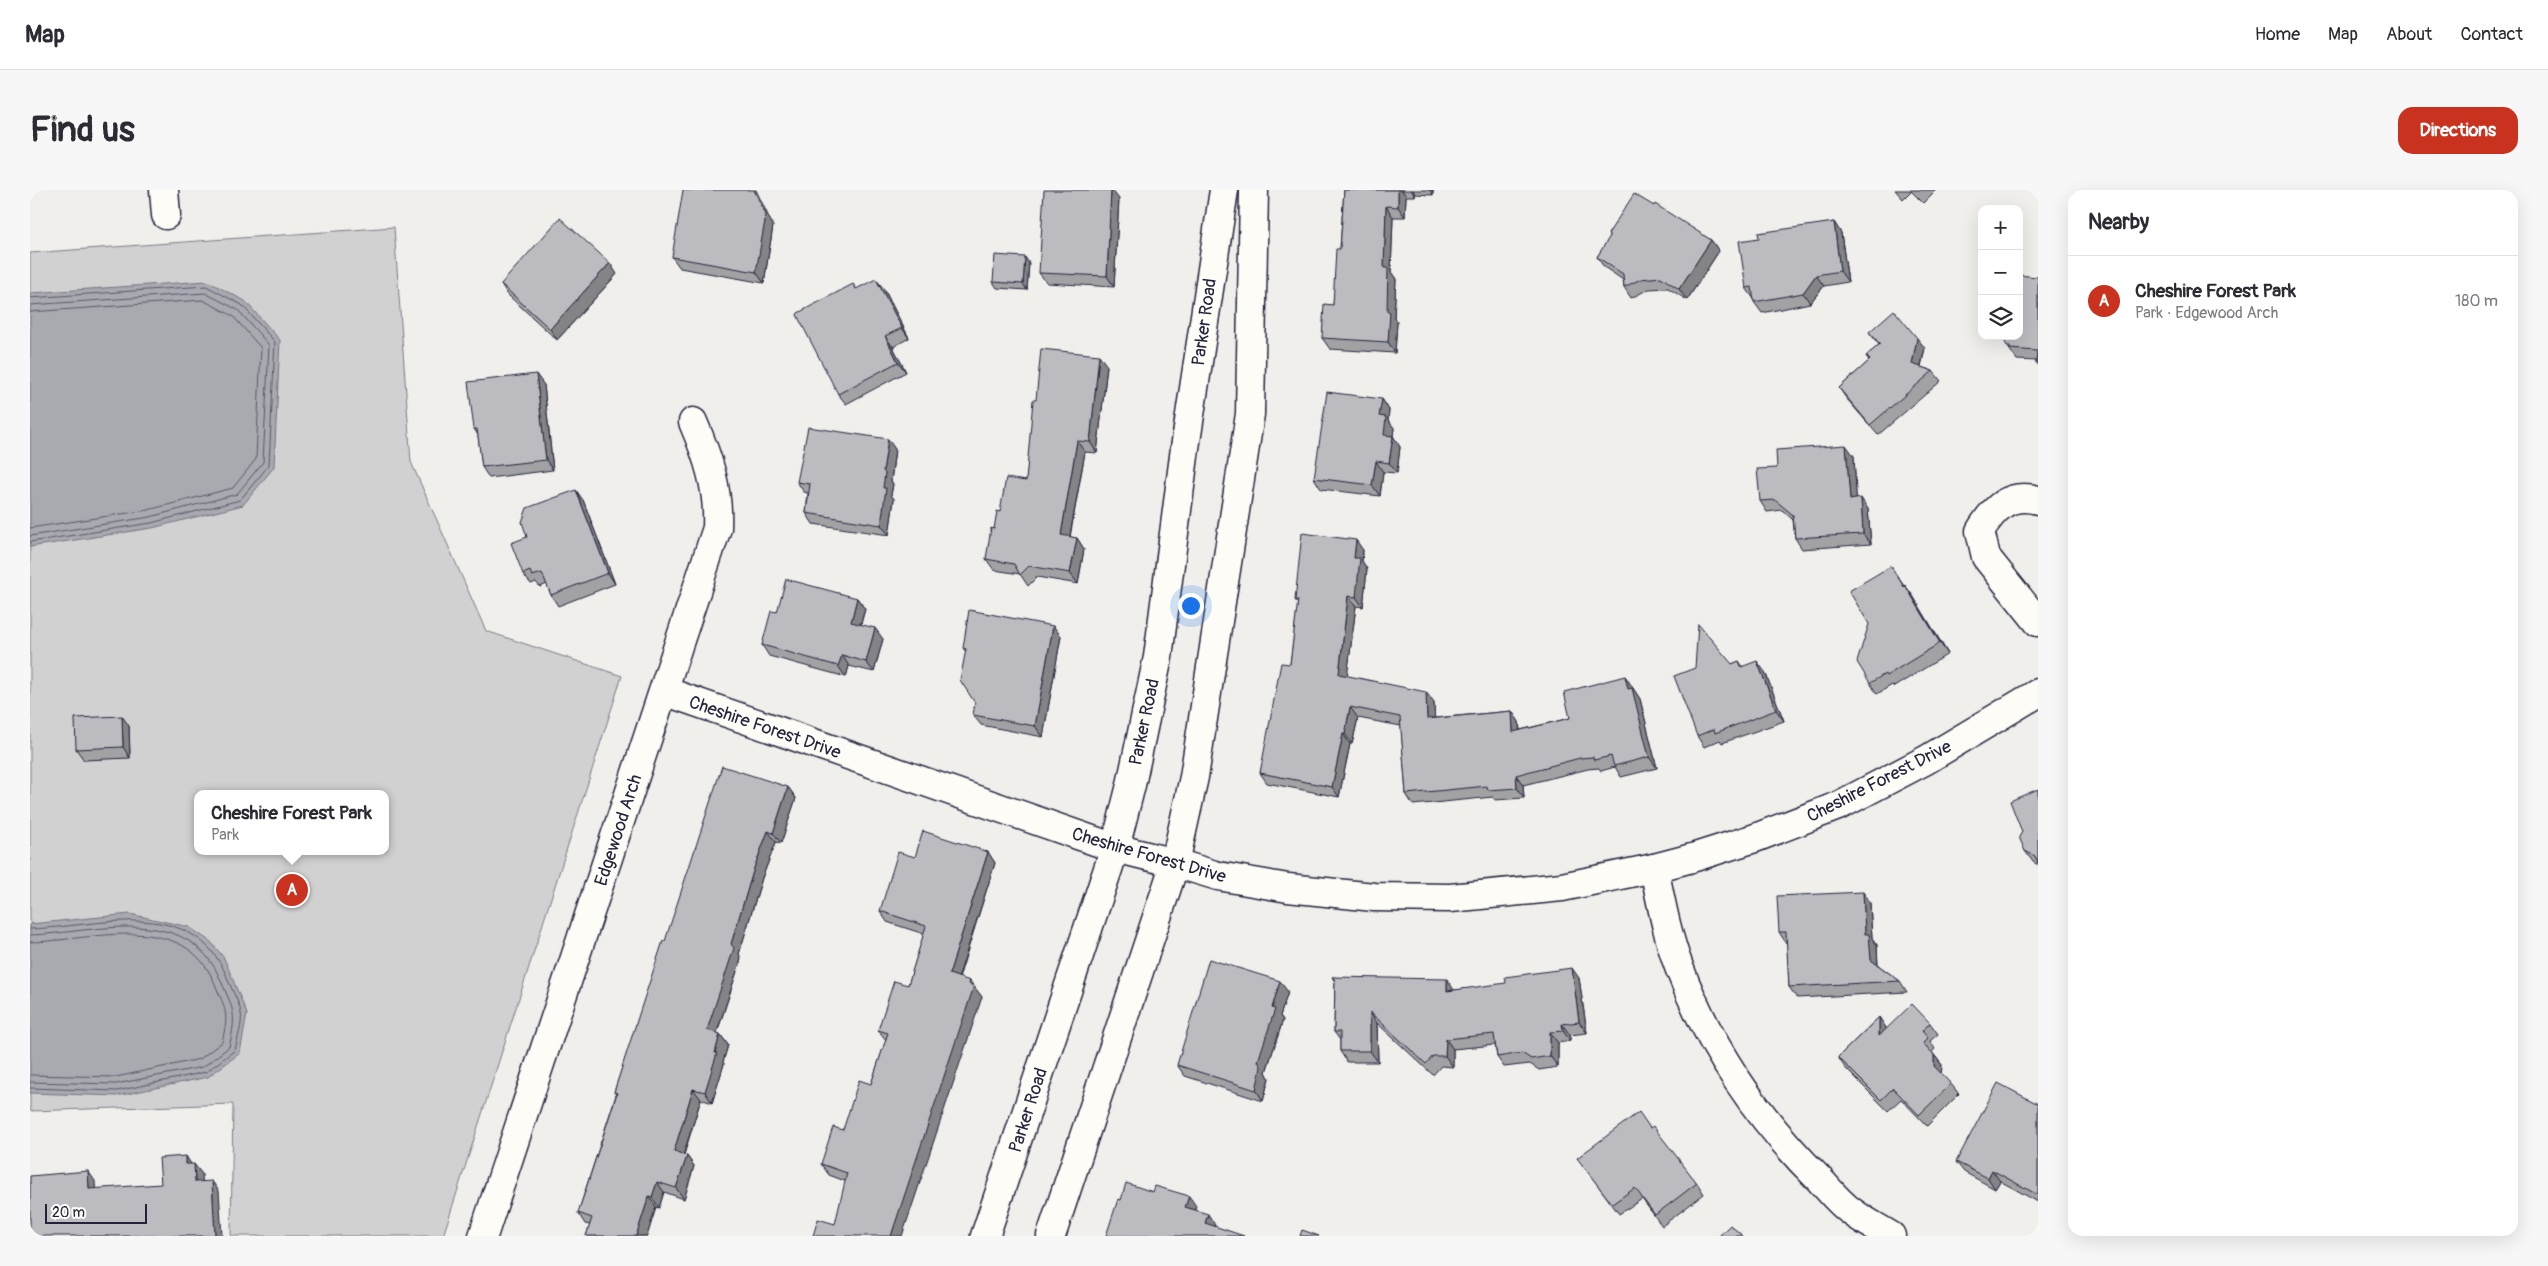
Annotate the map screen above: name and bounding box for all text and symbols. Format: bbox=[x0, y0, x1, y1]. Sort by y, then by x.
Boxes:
text: Map bbox=[25, 20, 65, 49]
text: Home bbox=[2255, 23, 2300, 46]
text: Map bbox=[2328, 23, 2358, 46]
text: About bbox=[2386, 23, 2432, 46]
text: Contact bbox=[2460, 23, 2523, 46]
button: Directions bbox=[2398, 107, 2518, 154]
text: Find us bbox=[30, 108, 135, 152]
map controls bbox=[1978, 205, 2023, 340]
button: + bbox=[1978, 205, 2023, 250]
text: Nearby bbox=[2088, 209, 2149, 236]
button: − bbox=[1978, 250, 2023, 295]
street label: Parker Road bbox=[1187, 277, 1222, 367]
text: Cheshire Forest Park bbox=[2135, 279, 2296, 303]
text: A bbox=[2099, 291, 2109, 311]
text: 180 m bbox=[2455, 291, 2498, 311]
button: layers bbox=[1978, 295, 2023, 340]
text: Park · Edgewood Arch bbox=[2135, 303, 2278, 323]
your location bbox=[1178, 593, 1204, 619]
street label: Parker Road bbox=[1124, 677, 1165, 768]
street label: Cheshire Forest Drive bbox=[686, 691, 844, 764]
street label: Cheshire Forest Drive bbox=[1803, 735, 1956, 828]
street label: Edgewood Arch bbox=[590, 771, 647, 889]
popup bbox=[194, 790, 389, 855]
text: Cheshire Forest Park bbox=[211, 801, 372, 825]
street label: Cheshire Forest Drive bbox=[1069, 822, 1229, 889]
text: Park bbox=[211, 825, 239, 845]
pin: A bbox=[276, 871, 308, 909]
street label: Parker Road bbox=[1004, 1065, 1053, 1156]
scale bar bbox=[45, 1201, 148, 1224]
text: 20 m bbox=[52, 1204, 85, 1221]

